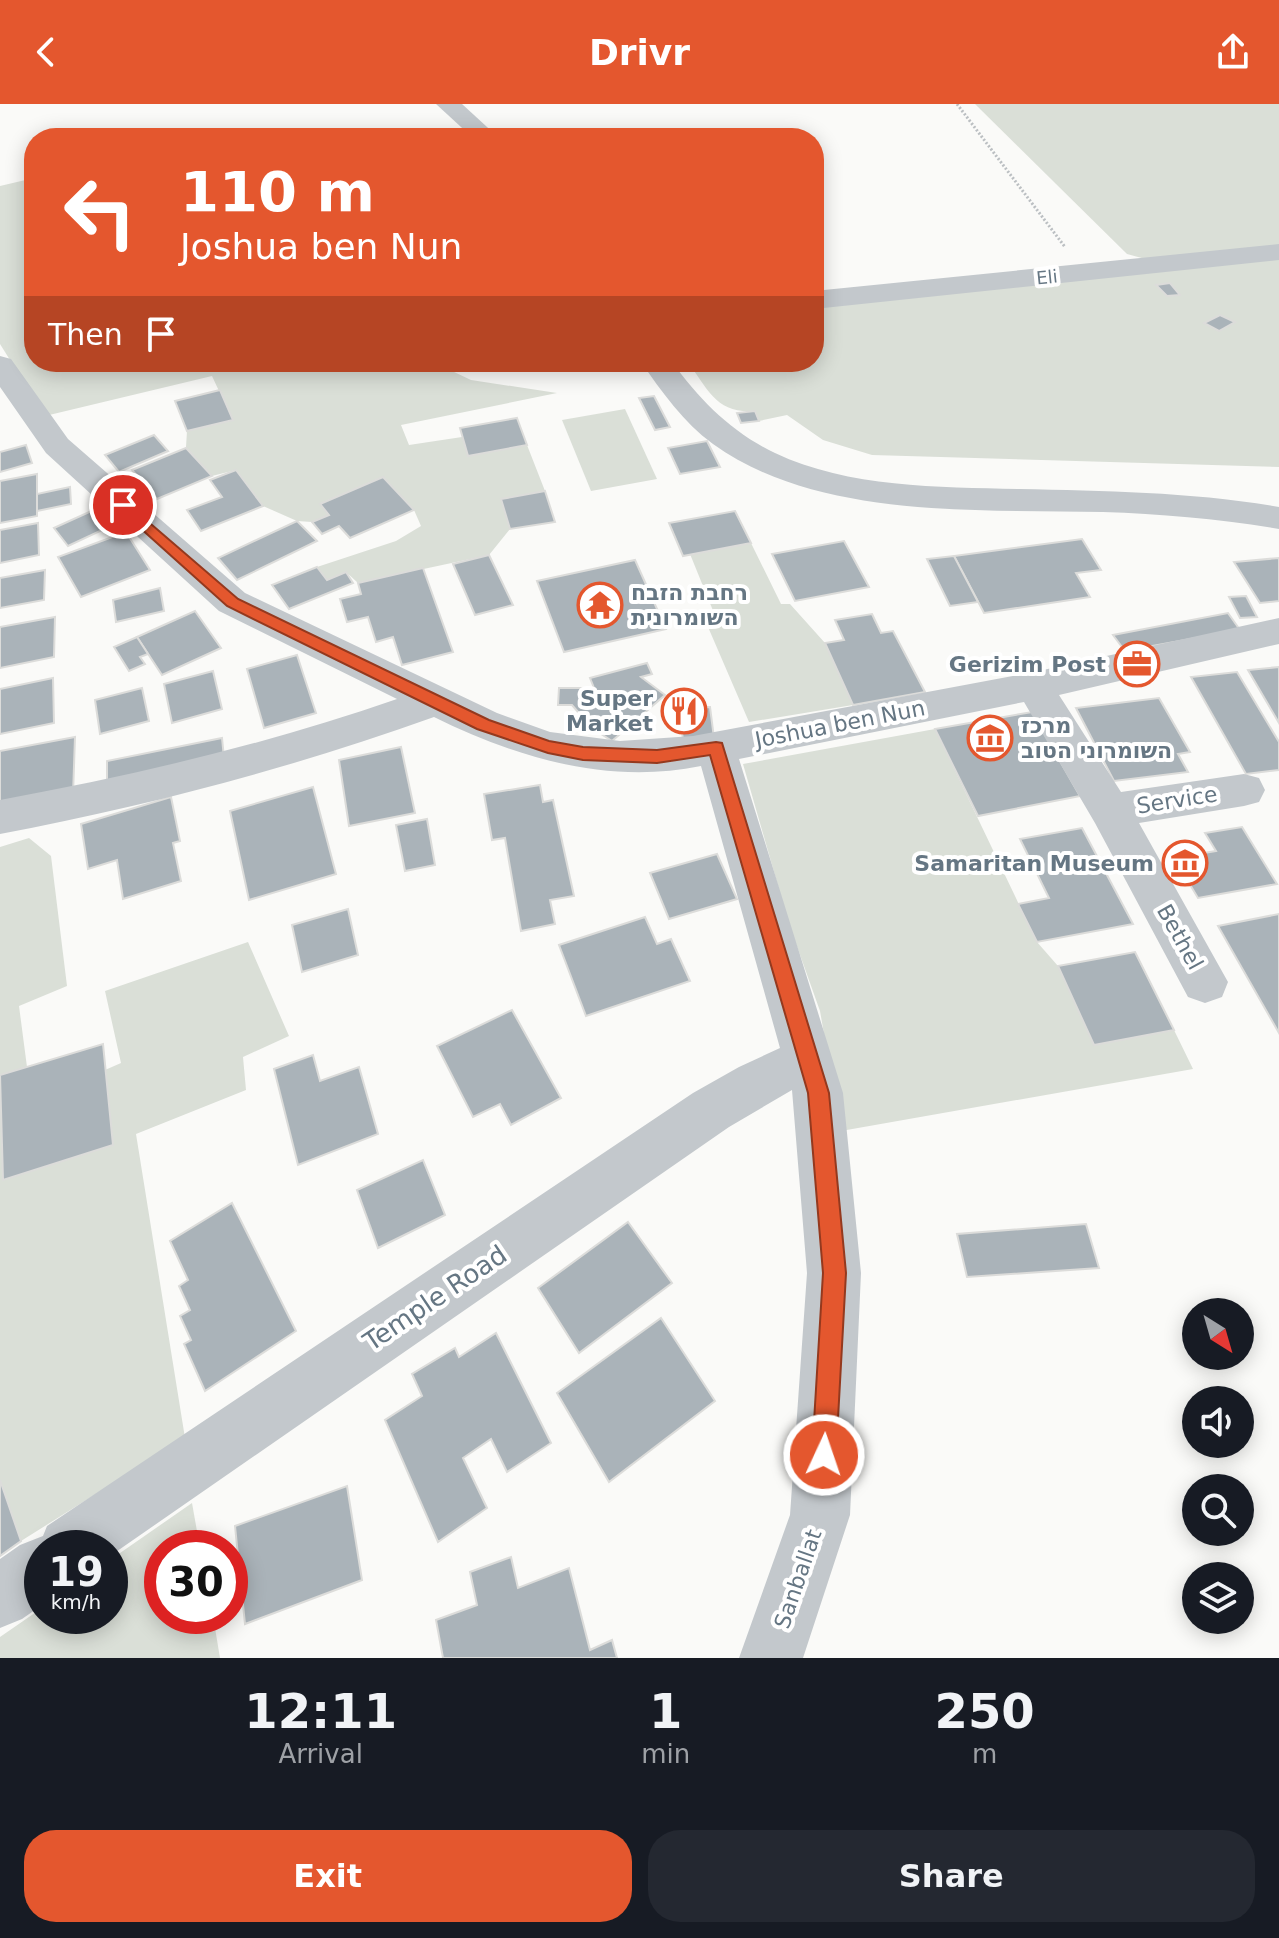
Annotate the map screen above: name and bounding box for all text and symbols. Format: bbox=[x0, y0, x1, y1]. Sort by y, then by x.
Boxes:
icon: back bbox=[24, 30, 68, 74]
icon: share bbox=[1211, 30, 1255, 74]
text: Drivr bbox=[589, 32, 690, 73]
text: 110 m bbox=[180, 159, 375, 224]
icon: left bbox=[48, 160, 152, 264]
text: Joshua ben Nun bbox=[180, 226, 462, 267]
street label: Eli bbox=[1035, 265, 1059, 289]
icon: arrive bbox=[139, 312, 183, 356]
text: Then bbox=[48, 317, 123, 352]
pin bbox=[89, 471, 157, 539]
icon: arrive bbox=[101, 483, 145, 527]
place label: רחבת הזבח השומרונית bbox=[631, 580, 748, 630]
temple icon: רחבת הזבח השומרונית bbox=[576, 581, 624, 629]
office icon: Gerizim Post bbox=[1113, 640, 1161, 688]
place label: Gerizim Post bbox=[949, 652, 1106, 677]
place label: Super Market bbox=[566, 686, 653, 736]
restaurant icon: Super Market bbox=[660, 687, 708, 735]
street label: Joshua ben Nun bbox=[751, 695, 927, 753]
place label: מרכז השומרוני הטוב bbox=[1021, 713, 1172, 763]
museum icon: מרכז השומרוני הטוב bbox=[966, 714, 1014, 762]
street label: Service bbox=[1135, 781, 1219, 819]
museum icon: Samaritan Museum bbox=[1161, 839, 1209, 887]
place label: Samaritan Museum bbox=[914, 851, 1154, 876]
street label: Bethel bbox=[1152, 900, 1208, 974]
street label: Temple Road bbox=[357, 1239, 512, 1357]
north arrow bbox=[1182, 1298, 1254, 1370]
map controls bbox=[1182, 1298, 1254, 1634]
button: sound bbox=[1182, 1386, 1254, 1458]
position arrow bbox=[782, 1413, 866, 1497]
button: search bbox=[1182, 1474, 1254, 1546]
street label: Sanballat bbox=[769, 1526, 827, 1632]
speed limit sign: 30 bbox=[144, 1530, 248, 1634]
text: 19 bbox=[48, 1549, 104, 1595]
button: layers bbox=[1182, 1562, 1254, 1634]
text: km/h bbox=[51, 1590, 101, 1614]
text: 12:11 bbox=[244, 1683, 397, 1739]
text: 1 bbox=[649, 1683, 682, 1739]
text: 250 bbox=[935, 1683, 1035, 1739]
text: Arrival bbox=[278, 1739, 363, 1769]
text: min bbox=[641, 1739, 690, 1769]
text: m bbox=[972, 1739, 997, 1769]
button: Exit bbox=[24, 1830, 632, 1922]
button: Share bbox=[648, 1830, 1255, 1922]

